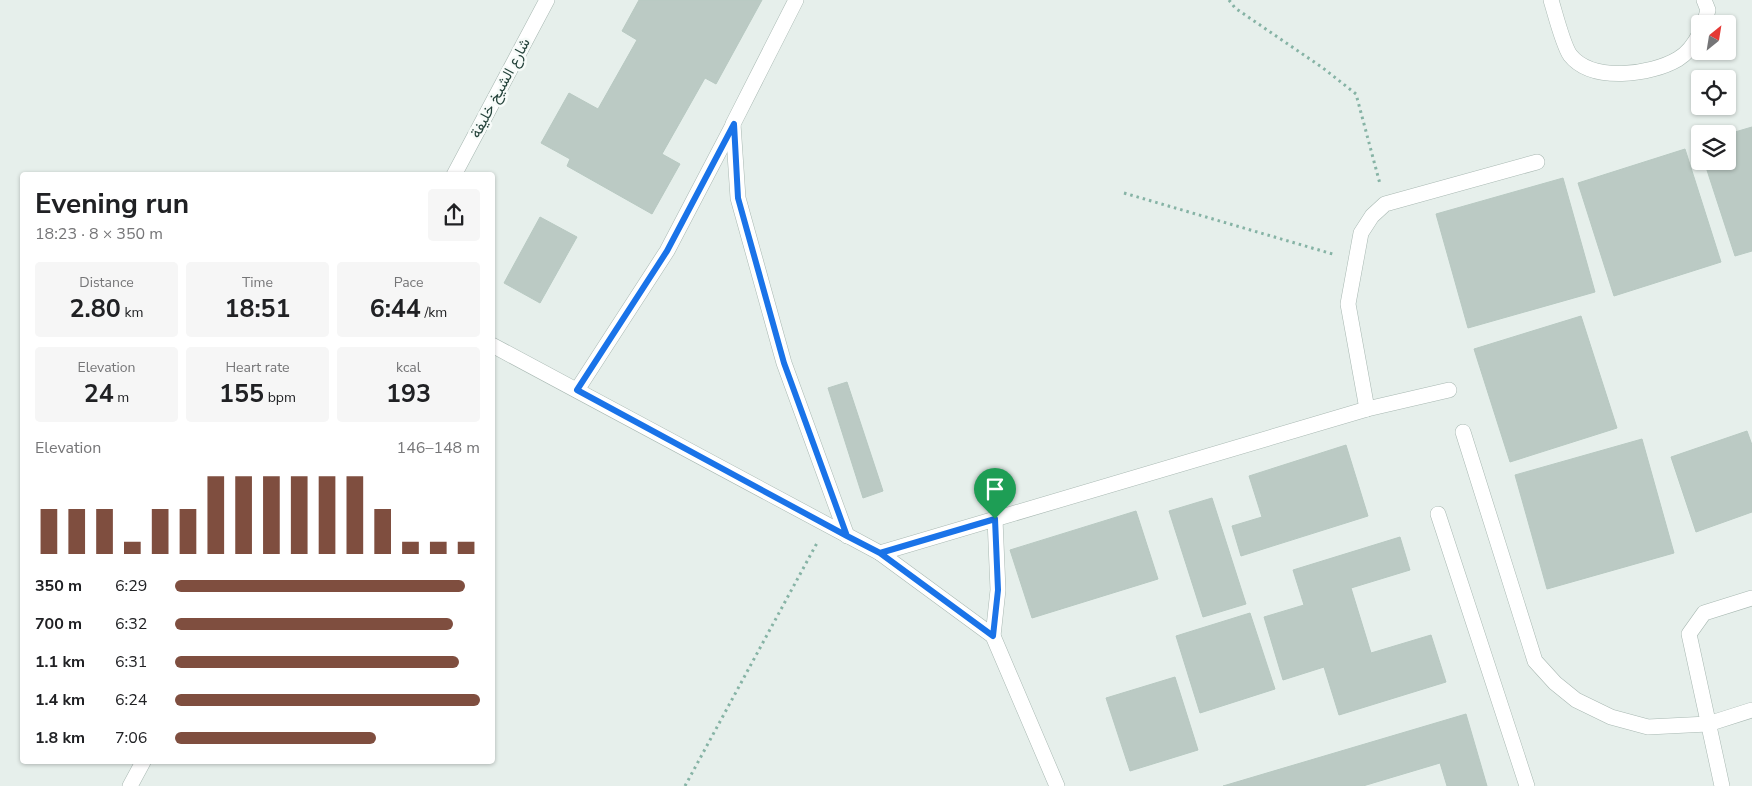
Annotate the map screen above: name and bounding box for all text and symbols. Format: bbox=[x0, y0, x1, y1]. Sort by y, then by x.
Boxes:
north arrow bbox=[1691, 15, 1736, 60]
map controls bbox=[1691, 15, 1736, 170]
street label: شارع الشيخ خليفة bbox=[465, 34, 536, 142]
button: locate bbox=[1691, 70, 1736, 115]
button: layers bbox=[1691, 125, 1736, 170]
text: Evening run bbox=[35, 185, 189, 223]
button: share bbox=[428, 189, 480, 241]
text: 18:23 · 8 × 350 m bbox=[35, 223, 163, 245]
text: Distance bbox=[79, 273, 134, 292]
text: Time bbox=[242, 273, 273, 292]
text: Pace bbox=[394, 273, 423, 292]
text: 2.80 bbox=[70, 292, 121, 326]
text: 18:51 bbox=[224, 292, 291, 326]
text: 6:44 bbox=[370, 292, 421, 326]
text: km bbox=[121, 303, 143, 322]
text: /km bbox=[421, 303, 447, 322]
text: Elevation bbox=[78, 358, 135, 377]
text: Heart rate bbox=[225, 358, 290, 377]
text: kcal bbox=[396, 358, 421, 377]
text: 24 bbox=[84, 377, 114, 411]
text: 155 bbox=[219, 377, 264, 411]
text: 193 bbox=[386, 377, 431, 411]
text: m bbox=[114, 388, 129, 407]
text: bpm bbox=[264, 388, 296, 407]
text: Elevation bbox=[35, 437, 101, 459]
text: 146–148 m bbox=[397, 437, 480, 459]
pin bbox=[974, 468, 1016, 519]
icon: arrive bbox=[981, 475, 1009, 503]
text: 350 m bbox=[35, 575, 82, 597]
text: 6:29 bbox=[115, 575, 147, 597]
text: 700 m bbox=[35, 613, 82, 635]
text: 6:32 bbox=[115, 613, 147, 635]
text: 1.1 km bbox=[35, 651, 85, 673]
text: 6:31 bbox=[115, 651, 147, 673]
text: 1.4 km bbox=[35, 689, 85, 711]
text: 6:24 bbox=[115, 689, 147, 711]
text: 1.8 km bbox=[35, 727, 85, 749]
text: 7:06 bbox=[115, 727, 147, 749]

